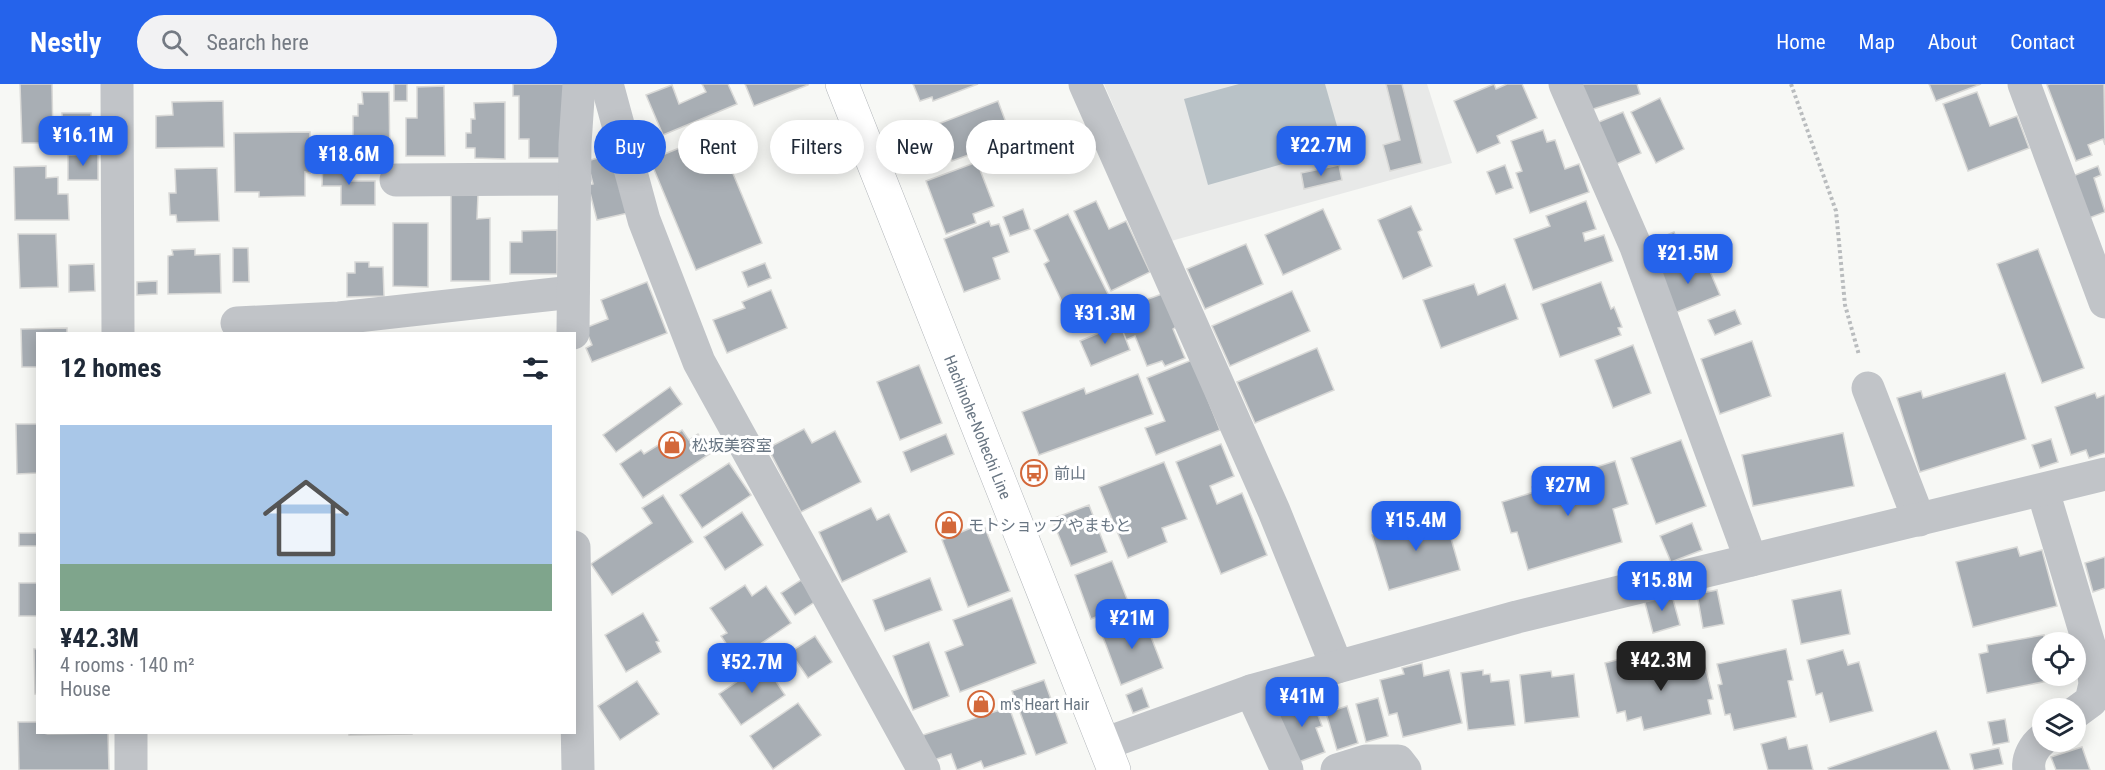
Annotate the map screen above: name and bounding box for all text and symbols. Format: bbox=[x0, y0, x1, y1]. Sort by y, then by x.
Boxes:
search box bbox=[137, 15, 557, 69]
text: Nestly bbox=[30, 26, 101, 59]
icon: search bbox=[158, 26, 191, 59]
text: Search here bbox=[206, 30, 309, 55]
text: Home bbox=[1776, 30, 1826, 54]
text: Map bbox=[1859, 30, 1895, 54]
text: About bbox=[1928, 30, 1977, 54]
text: Contact bbox=[2010, 30, 2075, 54]
pin: ¥16.1M bbox=[34, 116, 132, 167]
chip: Buy bbox=[594, 120, 666, 174]
chip: Rent bbox=[678, 120, 758, 174]
chip: Filters bbox=[770, 120, 864, 174]
chip: New bbox=[876, 120, 954, 174]
chip: Apartment bbox=[966, 120, 1096, 174]
text: ¥16.1M bbox=[53, 123, 113, 147]
pin: ¥22.7M bbox=[1272, 126, 1370, 177]
text: ¥22.7M bbox=[1291, 133, 1351, 157]
pin: ¥18.6M bbox=[300, 135, 398, 186]
text: ¥18.6M bbox=[319, 142, 379, 166]
pin: ¥21.5M bbox=[1639, 234, 1737, 285]
text: ¥21.5M bbox=[1658, 241, 1718, 265]
pin: ¥31.3M bbox=[1056, 294, 1154, 345]
text: ¥31.3M bbox=[1075, 301, 1135, 325]
icon: filters bbox=[519, 352, 552, 385]
street label: Hachinohe-Nohechi Line bbox=[940, 352, 1015, 502]
text: 12 homes bbox=[60, 353, 162, 383]
shop icon: 松坂美容室 bbox=[657, 430, 687, 460]
place label: 松坂美容室 bbox=[692, 436, 772, 455]
bus stop icon: 前山 bbox=[1019, 458, 1049, 488]
icon: home bbox=[252, 464, 360, 572]
place label: 前山 bbox=[1054, 464, 1086, 483]
pin: ¥27M bbox=[1532, 466, 1604, 517]
text: ¥27M bbox=[1546, 473, 1590, 497]
pin: ¥15.4M bbox=[1367, 501, 1465, 552]
text: ¥15.4M bbox=[1386, 508, 1446, 532]
shop icon: モトショップ やまもと bbox=[934, 510, 964, 540]
place label: モトショップ やまもと bbox=[968, 516, 1131, 535]
pin: ¥15.8M bbox=[1613, 561, 1711, 612]
text: ¥15.8M bbox=[1632, 568, 1692, 592]
pin: ¥21M bbox=[1096, 599, 1168, 650]
text: ¥21M bbox=[1110, 606, 1154, 630]
text: ¥42.3M bbox=[60, 623, 139, 653]
map controls bbox=[2032, 632, 2086, 752]
button: locate bbox=[2032, 632, 2086, 686]
pin: ¥42.3M bbox=[1612, 641, 1710, 692]
pin: ¥52.7M bbox=[703, 643, 801, 694]
text: ¥42.3M bbox=[1631, 648, 1691, 672]
text: ¥52.7M bbox=[722, 650, 782, 674]
text: 4 rooms · 140 m² bbox=[60, 653, 195, 677]
text: House bbox=[60, 677, 111, 701]
pin: ¥41M bbox=[1266, 677, 1338, 728]
text: ¥41M bbox=[1280, 684, 1324, 708]
shop icon: m's Heart Hair bbox=[966, 689, 996, 719]
place label: m's Heart Hair bbox=[1000, 695, 1089, 714]
button: layers bbox=[2032, 698, 2086, 752]

